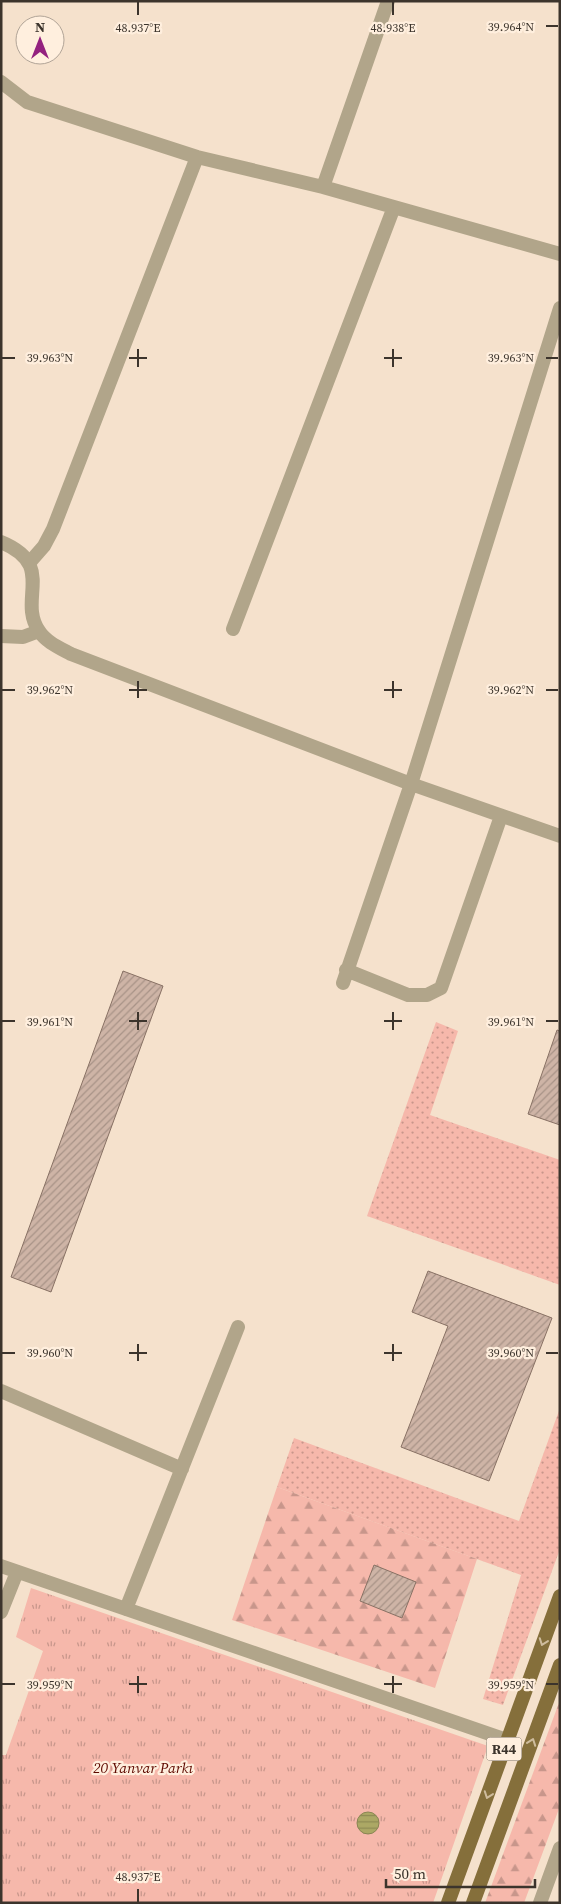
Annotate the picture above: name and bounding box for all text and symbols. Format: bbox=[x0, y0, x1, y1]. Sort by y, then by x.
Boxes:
north arrow bbox=[15, 15, 65, 65]
text: N bbox=[35, 17, 45, 37]
text: 39.964°N bbox=[488, 19, 534, 35]
text: 48.937°E bbox=[116, 20, 160, 36]
text: 48.938°E bbox=[371, 20, 415, 36]
text: 39.963°N bbox=[27, 350, 73, 366]
text: 39.963°N bbox=[488, 350, 534, 366]
text: 39.962°N bbox=[27, 682, 73, 698]
text: 39.962°N bbox=[488, 682, 534, 698]
text: 39.961°N bbox=[27, 1014, 73, 1030]
text: 39.961°N bbox=[488, 1014, 534, 1030]
text: 39.960°N bbox=[27, 1345, 73, 1361]
text: 39.960°N bbox=[488, 1345, 534, 1361]
one-way arrow bbox=[539, 1637, 549, 1646]
text: 39.959°N bbox=[27, 1677, 73, 1693]
text: 39.959°N bbox=[488, 1677, 534, 1693]
road number: R44 bbox=[486, 1738, 522, 1760]
one-way arrow bbox=[526, 1738, 536, 1747]
park label: 20 Yanvar Parkı bbox=[93, 1757, 194, 1778]
one-way arrow bbox=[484, 1790, 494, 1798]
scale bar bbox=[386, 1856, 535, 1888]
text: 50 m bbox=[394, 1863, 426, 1884]
text: 48.937°E bbox=[116, 1869, 160, 1885]

